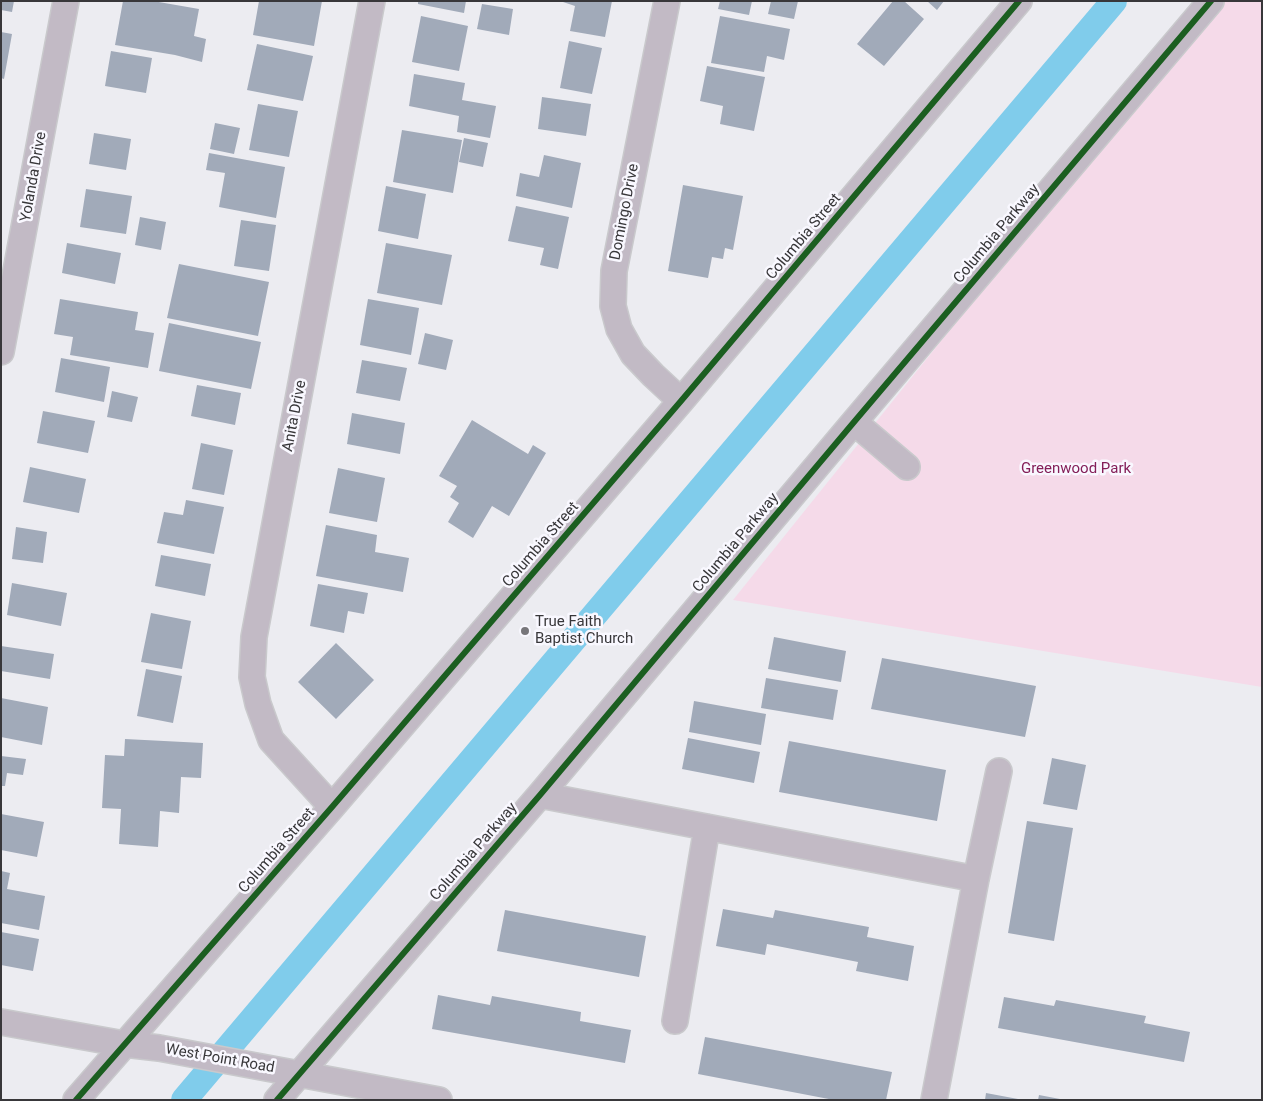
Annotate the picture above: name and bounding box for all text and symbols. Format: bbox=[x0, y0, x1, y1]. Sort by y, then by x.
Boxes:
street label: Yolanda Drive bbox=[17, 131, 51, 223]
street label: Domingo Drive bbox=[607, 162, 643, 262]
street label: Columbia Parkway bbox=[950, 181, 1044, 287]
street label: Columbia Street bbox=[763, 190, 845, 284]
street label: Anita Drive bbox=[279, 379, 311, 453]
park label: Greenwood Park bbox=[1021, 460, 1131, 478]
street label: Columbia Parkway bbox=[689, 490, 783, 596]
street label: Columbia Street bbox=[499, 499, 583, 591]
place label: True Faith Baptist Church bbox=[535, 613, 633, 648]
marker: True Faith Baptist Church bbox=[519, 625, 531, 637]
street label: Columbia Parkway bbox=[427, 799, 521, 905]
street label: Columbia Street bbox=[235, 805, 319, 897]
street label: West Point Road bbox=[164, 1041, 276, 1077]

